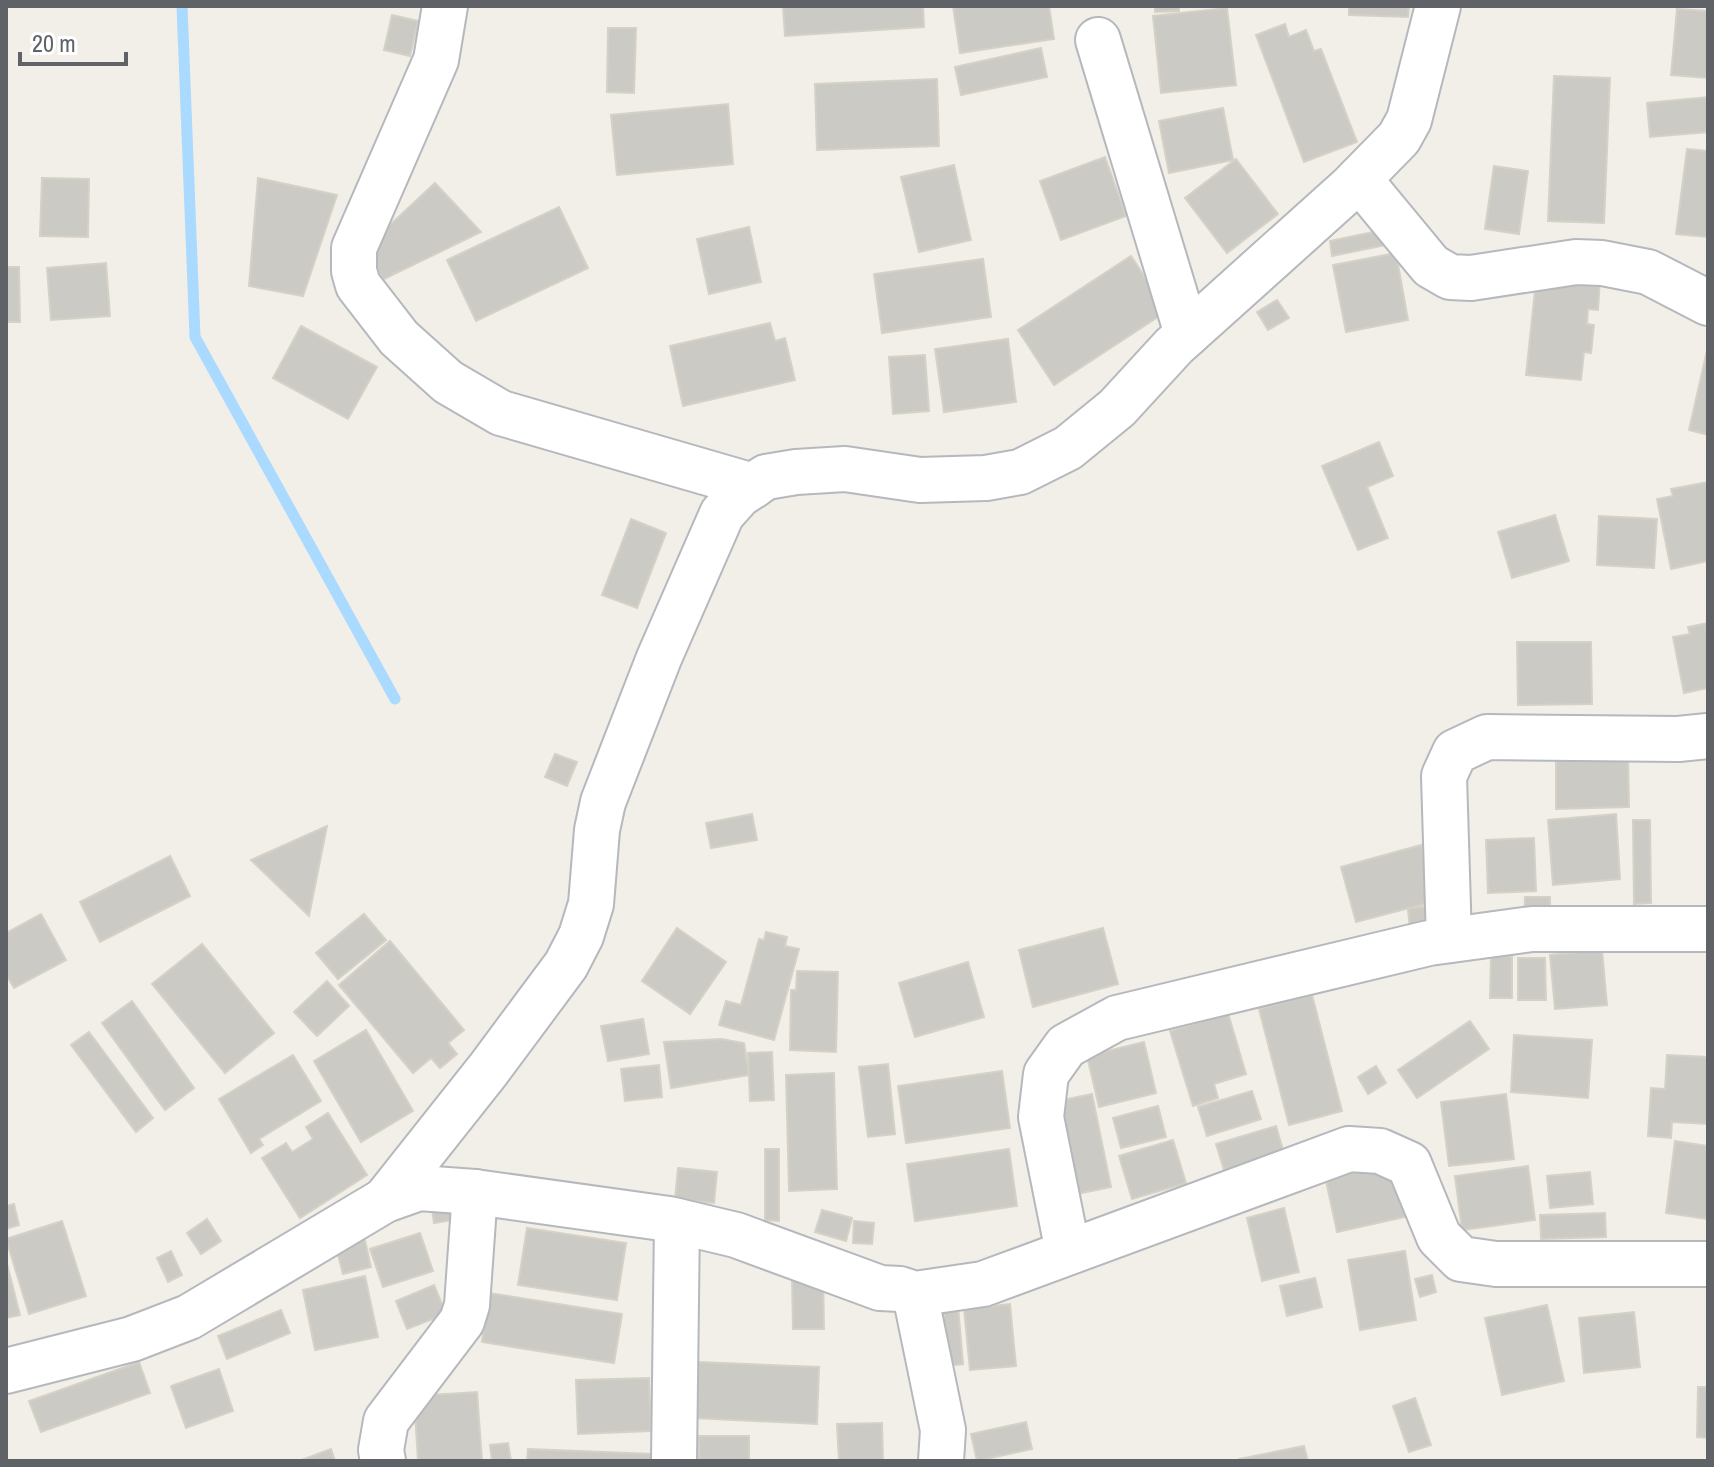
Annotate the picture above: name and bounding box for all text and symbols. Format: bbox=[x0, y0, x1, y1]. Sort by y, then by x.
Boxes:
scale bar bbox=[20, 16, 126, 66]
text: 20 m bbox=[32, 27, 76, 59]

